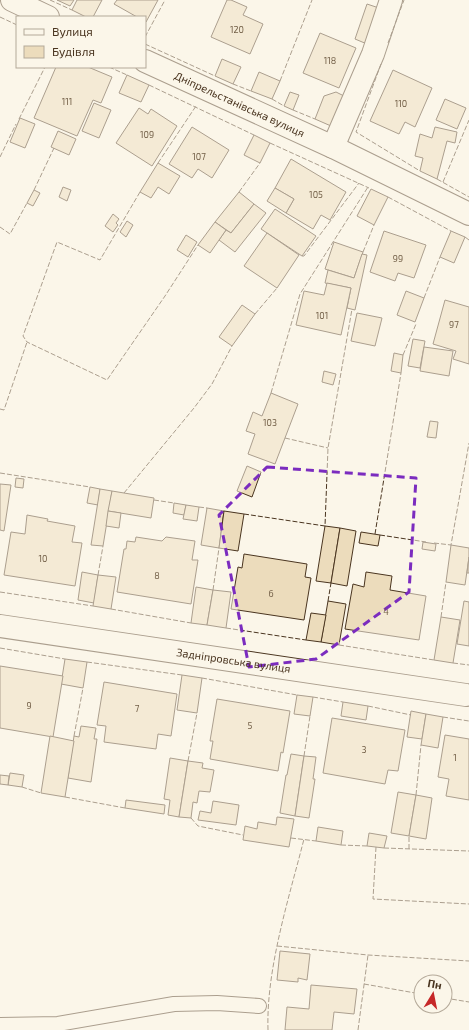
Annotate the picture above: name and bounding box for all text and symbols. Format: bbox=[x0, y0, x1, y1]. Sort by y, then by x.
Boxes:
legend bbox=[16, 16, 146, 68]
text: Вулиця bbox=[52, 24, 93, 39]
house number: 120 bbox=[230, 24, 244, 35]
text: Будівля bbox=[52, 44, 95, 59]
house number: 118 bbox=[324, 55, 336, 66]
street label: Дніпрельстанівська вулиця bbox=[173, 68, 307, 139]
house number: 111 bbox=[62, 96, 72, 107]
house number: 110 bbox=[395, 98, 407, 109]
house number: 109 bbox=[140, 129, 154, 140]
house number: 107 bbox=[192, 151, 206, 162]
house number: 105 bbox=[309, 189, 323, 200]
house number: 99 bbox=[393, 253, 403, 264]
house number: 101 bbox=[316, 310, 328, 321]
house number: 97 bbox=[449, 319, 459, 330]
house number: 103 bbox=[263, 417, 277, 428]
house number: 10 bbox=[38, 553, 48, 564]
house number: 8 bbox=[154, 570, 160, 581]
house number: 6 bbox=[268, 588, 274, 599]
house number: 4 bbox=[383, 606, 389, 617]
street label: Задніпровська вулиця bbox=[176, 645, 291, 675]
house number: 9 bbox=[26, 700, 32, 711]
house number: 7 bbox=[135, 703, 140, 714]
house number: 5 bbox=[248, 720, 253, 731]
house number: 3 bbox=[361, 744, 367, 755]
house number: 1 bbox=[453, 752, 457, 763]
north arrow bbox=[413, 974, 453, 1014]
text: Пн bbox=[427, 976, 443, 991]

